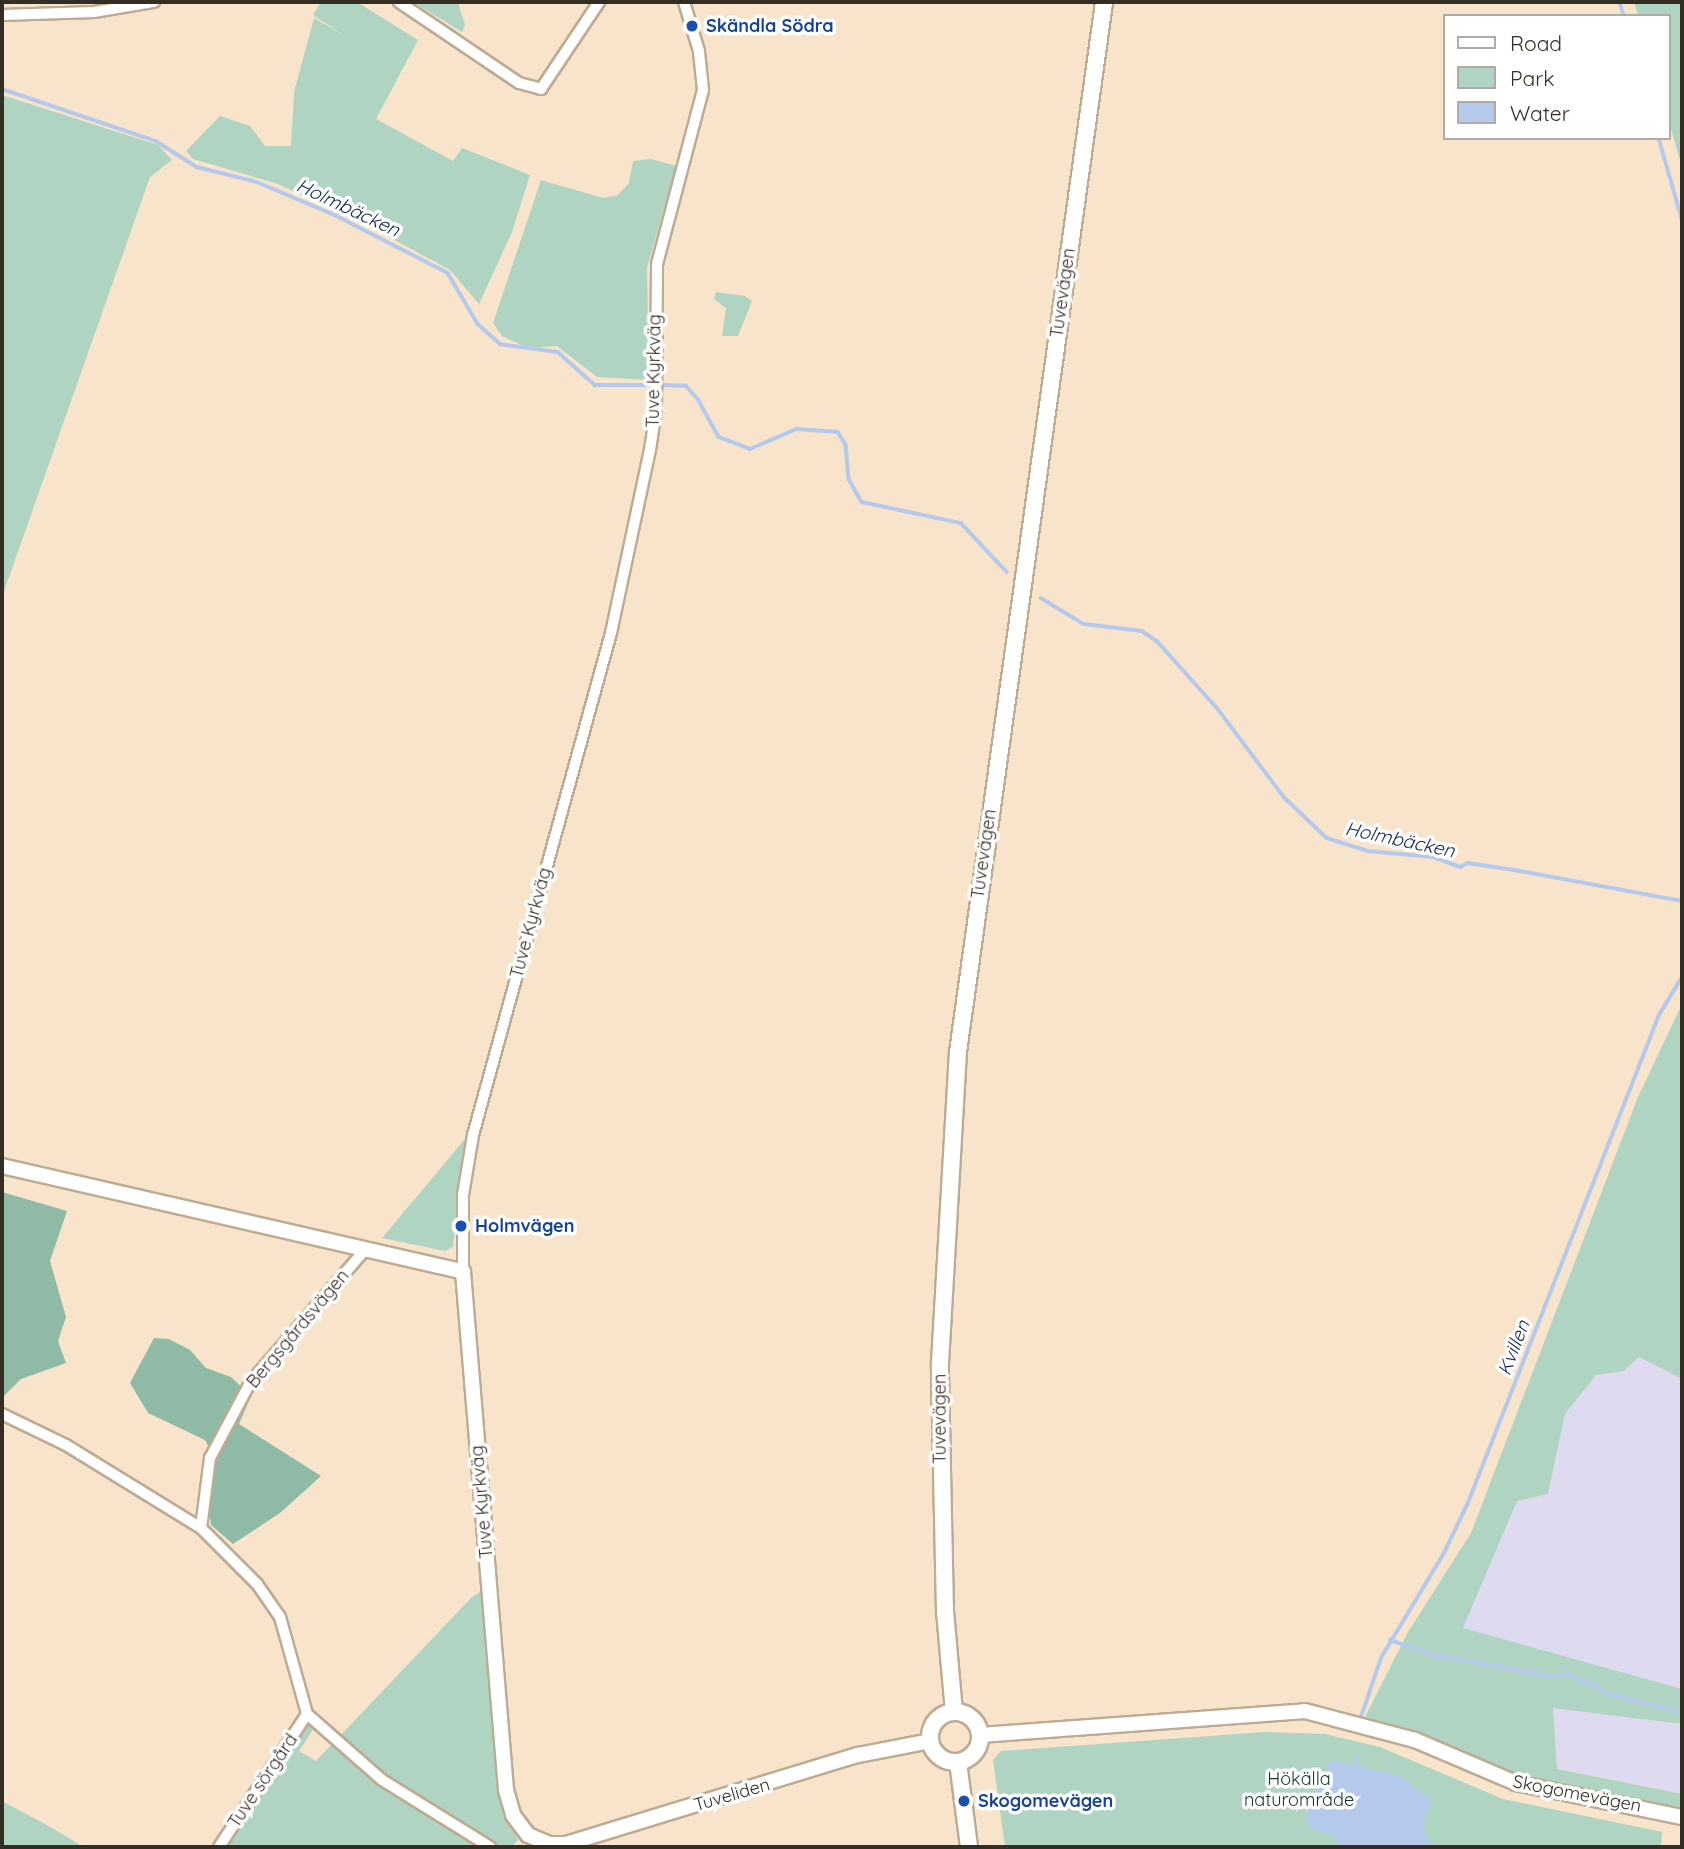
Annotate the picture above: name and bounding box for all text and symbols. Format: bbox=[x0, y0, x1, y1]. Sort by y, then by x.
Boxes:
legend bbox=[1442, 14, 1670, 140]
place label: Skändla Södra bbox=[706, 15, 834, 37]
marker: Skändla Södra bbox=[684, 18, 700, 34]
text: Road bbox=[1510, 30, 1562, 56]
text: Park bbox=[1510, 65, 1554, 91]
text: Water bbox=[1510, 100, 1570, 126]
water label: Holmbäcken bbox=[293, 174, 403, 242]
street label: Tuvevägen bbox=[1046, 247, 1080, 339]
street label: Tuve Kyrkväg bbox=[642, 314, 666, 428]
street label: Tuvevägen bbox=[967, 808, 1001, 900]
water label: Holmbäcken bbox=[1343, 817, 1457, 863]
street label: Tuve Kyrkväg bbox=[506, 865, 556, 981]
place label: Holmvägen bbox=[475, 1215, 574, 1237]
marker: Holmvägen bbox=[453, 1218, 469, 1234]
street label: Bergsgårdsvägen bbox=[242, 1265, 354, 1393]
water label: Kvillen bbox=[1493, 1317, 1535, 1379]
street label: Tuvevägen bbox=[929, 1374, 951, 1464]
street label: Tuve Kyrkväg bbox=[466, 1444, 498, 1560]
street label: Tuve sörgård bbox=[224, 1730, 302, 1832]
park label: Hökälla naturområde bbox=[1244, 1769, 1354, 1812]
street label: Skogomevägen bbox=[1511, 1771, 1643, 1817]
street label: Tuveliden bbox=[692, 1774, 772, 1816]
place label: Skogomevägen bbox=[978, 1790, 1113, 1812]
marker: Skogomevägen bbox=[956, 1793, 972, 1809]

